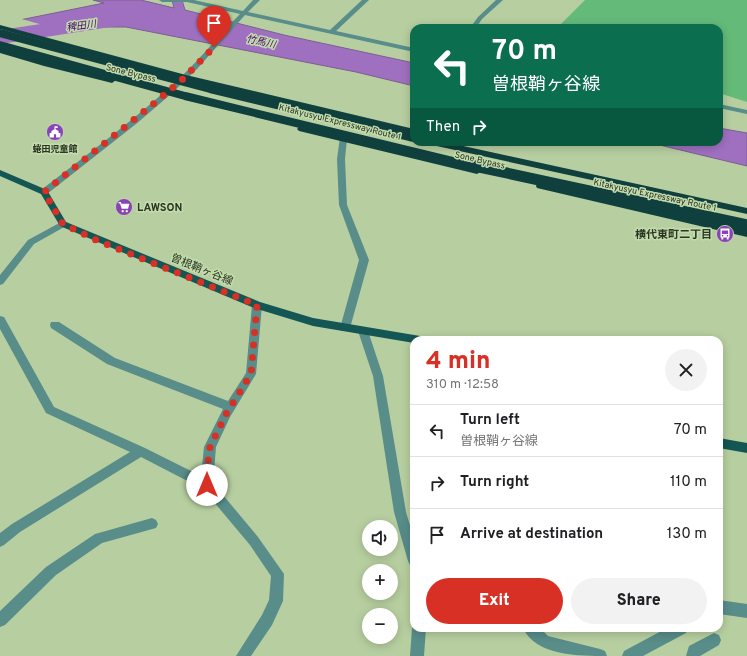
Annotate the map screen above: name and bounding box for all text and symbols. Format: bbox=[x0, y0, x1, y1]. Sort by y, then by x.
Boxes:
pin bbox=[197, 6, 231, 47]
icon: arrive bbox=[203, 12, 225, 34]
water label: 稗田川 bbox=[65, 18, 98, 35]
water label: 竹馬川 bbox=[245, 33, 278, 52]
text: 70 m bbox=[492, 34, 557, 70]
icon: left bbox=[426, 40, 478, 92]
street label: Sone Bypass bbox=[105, 62, 157, 85]
text: 曽根鞘ヶ谷線 bbox=[492, 74, 600, 97]
street label: Kitakyusyu Expressway Route 1 bbox=[278, 102, 402, 143]
icon: right bbox=[468, 116, 490, 138]
text: Then bbox=[426, 118, 460, 137]
public building icon: 蜷田児童館 bbox=[45, 122, 65, 142]
place label: 蜷田児童館 bbox=[32, 143, 78, 155]
street label: Sone Bypass bbox=[454, 149, 506, 172]
street label: Kitakyusyu Expressway Route 1 bbox=[592, 177, 718, 214]
supermarket icon: LAWSON bbox=[114, 197, 134, 217]
place label: LAWSON bbox=[137, 201, 182, 215]
bus stop icon: 横代東町二丁目 bbox=[715, 224, 735, 244]
place label: 横代東町二丁目 bbox=[635, 228, 712, 242]
street label: 曽根鞘ヶ谷線 bbox=[168, 251, 235, 289]
text: 4 min bbox=[426, 347, 490, 377]
button: close bbox=[665, 349, 707, 391]
text: 310 m · 12:58 bbox=[426, 377, 499, 393]
text: Turn left bbox=[460, 411, 520, 430]
icon: left bbox=[426, 420, 448, 442]
text: 70 m bbox=[674, 421, 707, 440]
text: 曽根鞘ヶ谷線 bbox=[460, 434, 538, 450]
position arrow bbox=[186, 464, 228, 506]
icon: right bbox=[426, 472, 448, 494]
text: Turn right bbox=[460, 473, 529, 492]
text: 110 m bbox=[670, 473, 707, 492]
map controls bbox=[362, 520, 398, 644]
button: sound bbox=[362, 520, 398, 556]
icon: arrive bbox=[426, 524, 448, 546]
text: Arrive at destination bbox=[460, 525, 603, 544]
text: 130 m bbox=[667, 525, 707, 544]
button: + bbox=[362, 564, 398, 600]
button: Exit bbox=[426, 578, 563, 624]
button: Share bbox=[571, 578, 707, 624]
button: − bbox=[362, 608, 398, 644]

